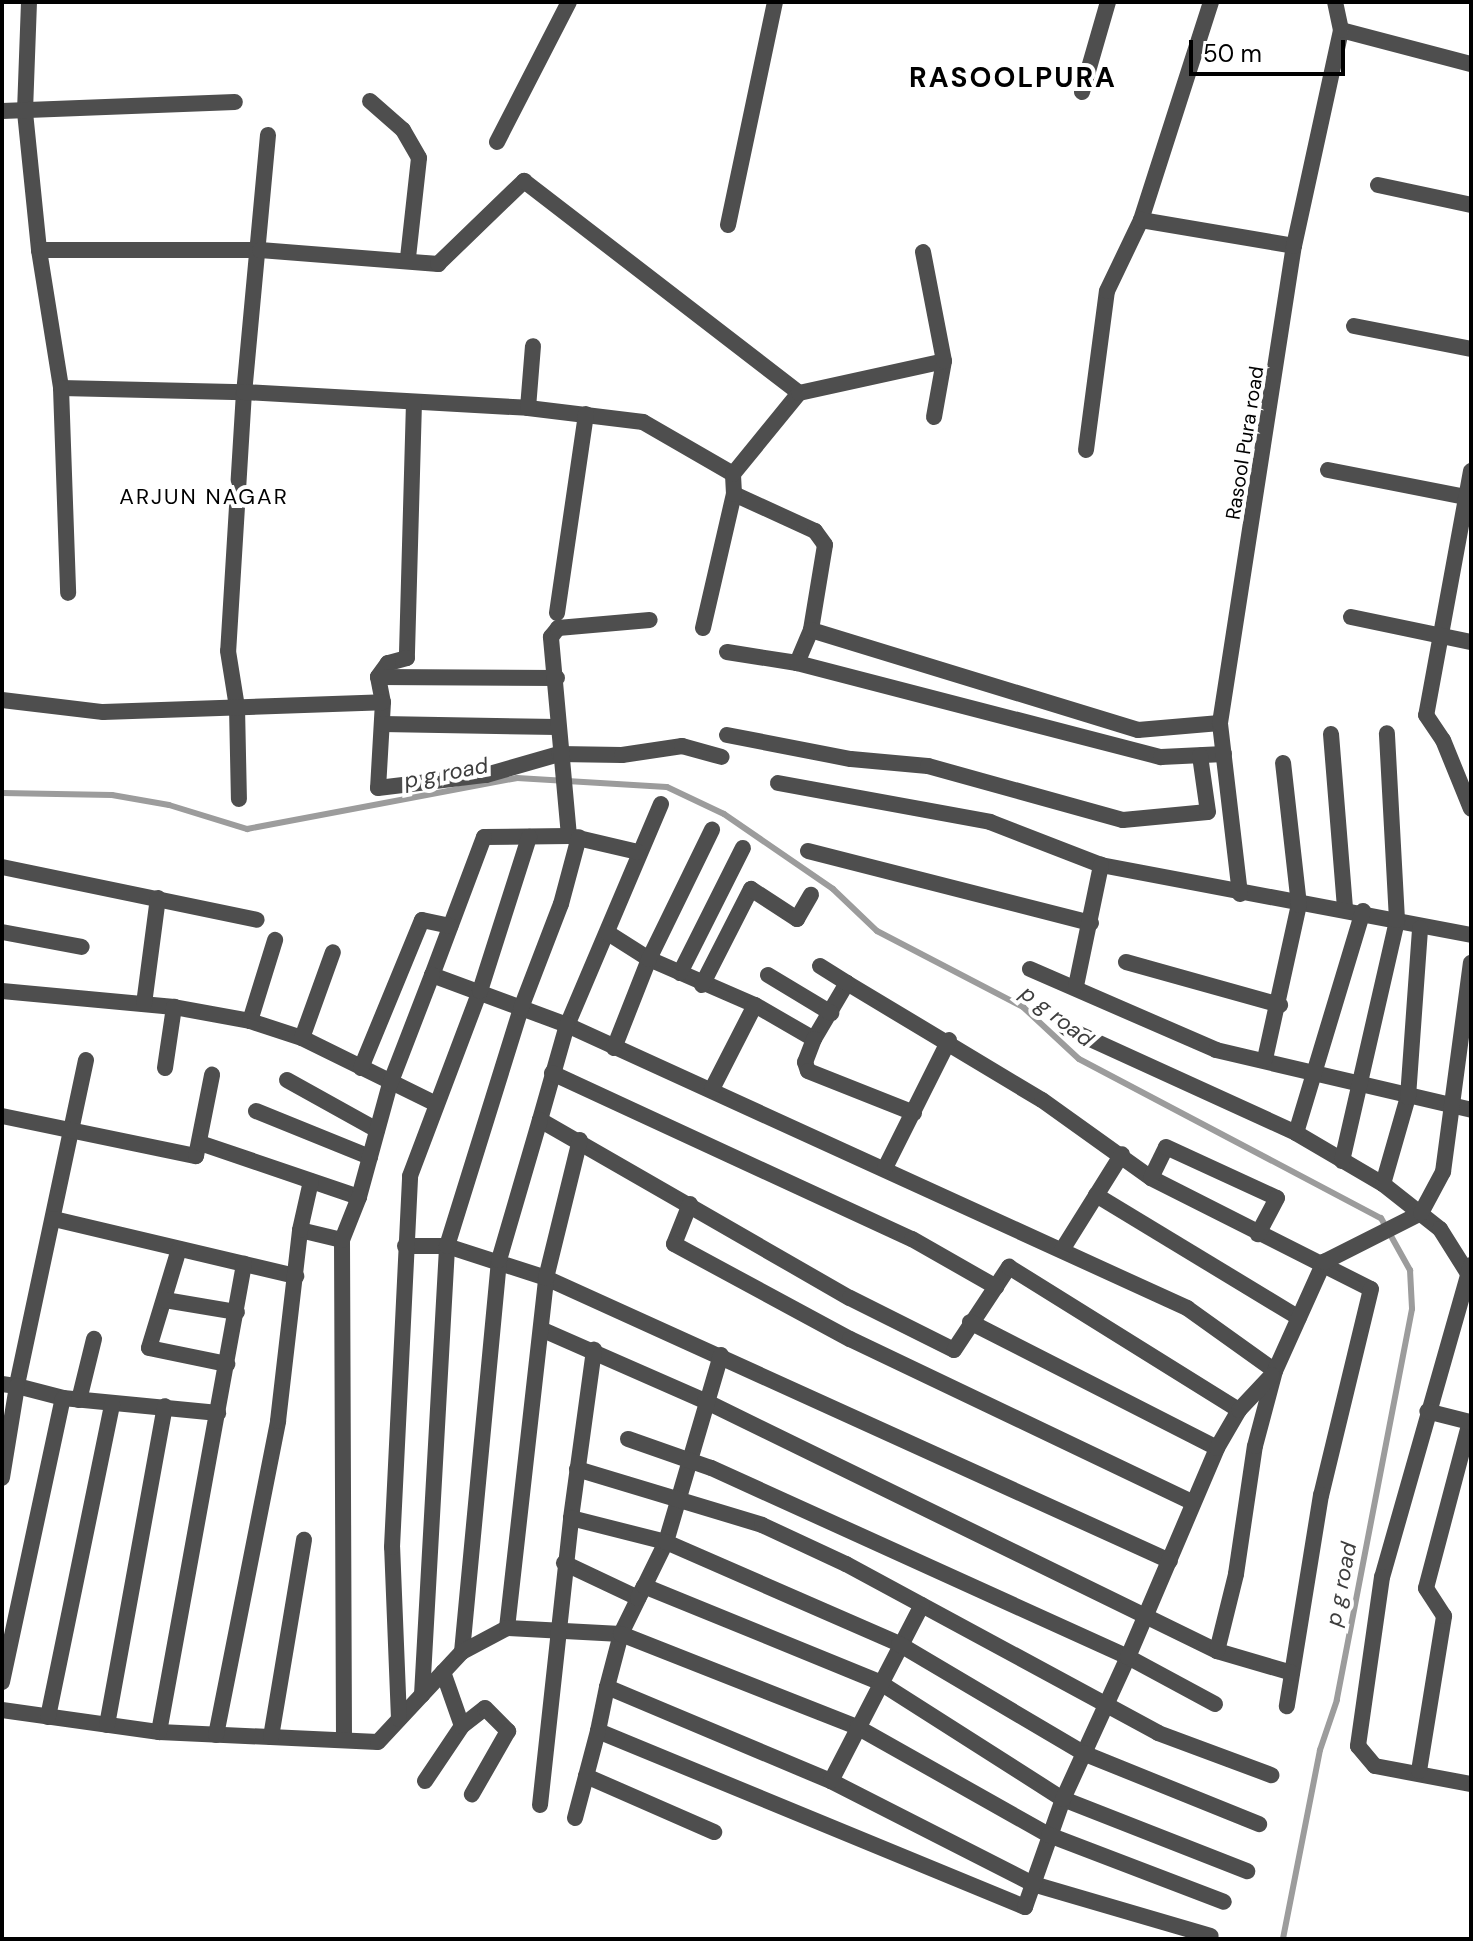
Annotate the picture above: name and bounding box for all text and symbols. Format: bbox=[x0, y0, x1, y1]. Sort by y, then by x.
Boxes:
scale bar bbox=[1193, 24, 1349, 74]
text: 50 m bbox=[1203, 38, 1262, 69]
district label: RASOOLPURA bbox=[909, 61, 1117, 95]
street label: Rasool Pura road bbox=[1221, 365, 1269, 521]
district label: ARJUN NAGAR bbox=[119, 484, 289, 510]
water label: p g road bbox=[402, 752, 490, 794]
water label: p g road bbox=[1015, 979, 1099, 1053]
water label: p g road bbox=[1320, 1540, 1362, 1628]

